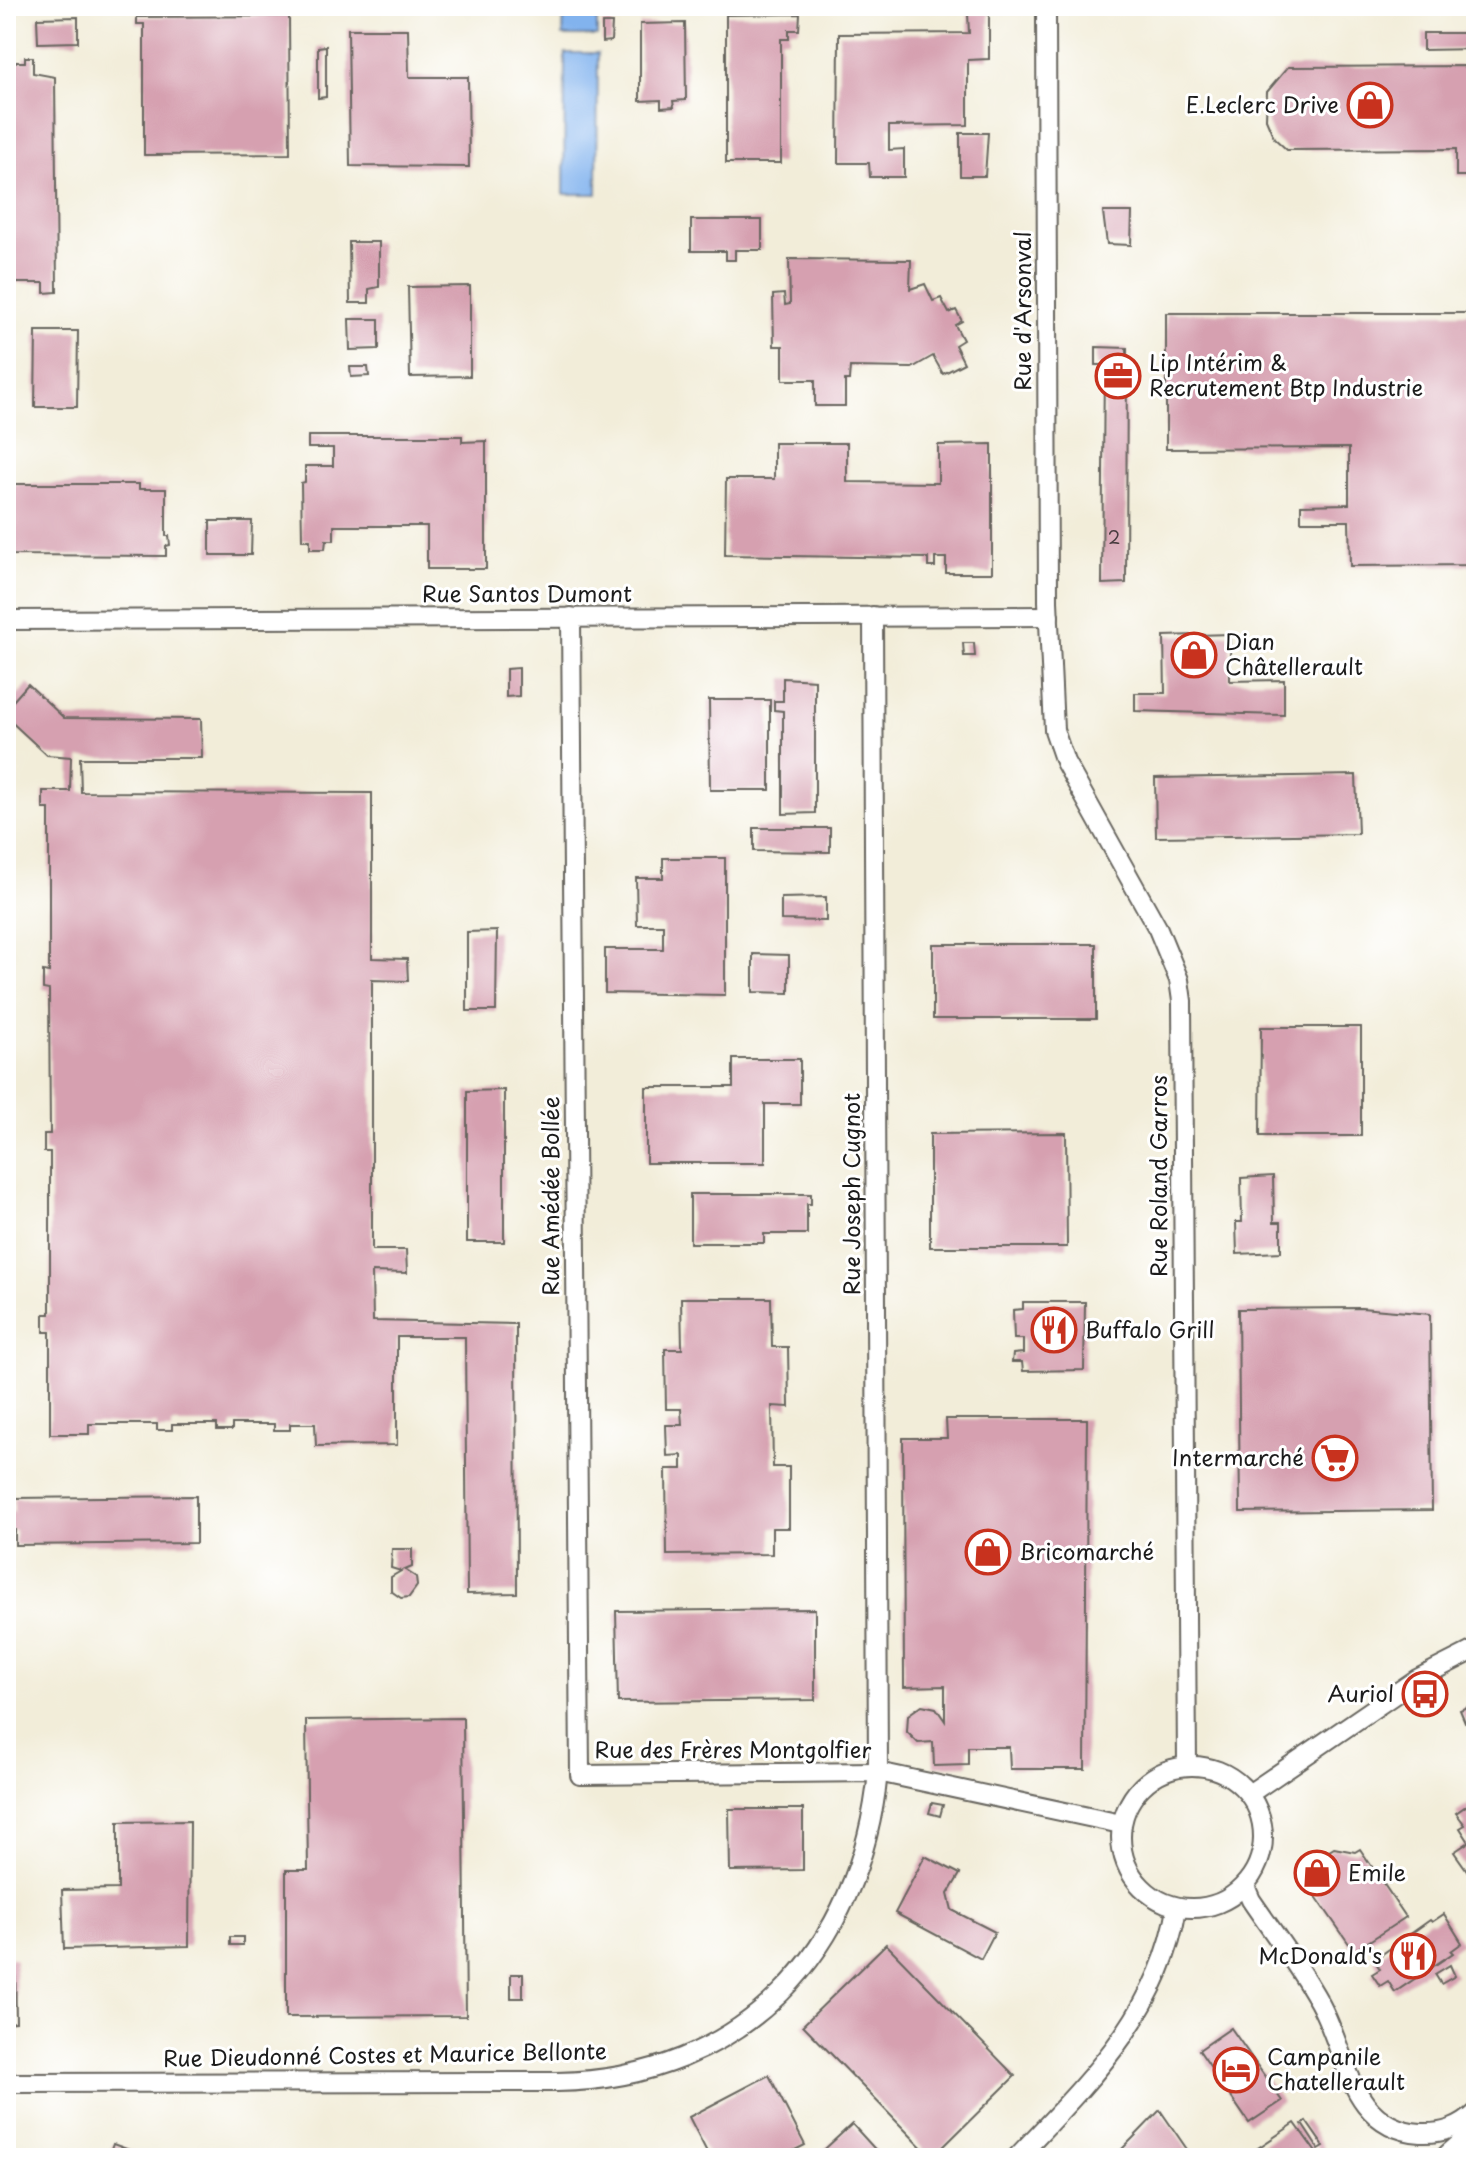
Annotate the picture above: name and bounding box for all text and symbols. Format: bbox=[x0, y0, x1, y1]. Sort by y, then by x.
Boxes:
shop icon: E.Leclerc Drive bbox=[1346, 81, 1394, 129]
place label: E.Leclerc Drive bbox=[1186, 87, 1339, 120]
street label: Rue d'Arsonval bbox=[1005, 231, 1038, 391]
place label: Lip Intérim & Recrutement Btp Industrie bbox=[1149, 345, 1423, 403]
office icon: Lip Intérim & Recrutement Btp Industrie bbox=[1094, 352, 1142, 400]
house number: 2 bbox=[1108, 523, 1120, 550]
street label: Rue Santos Dumont bbox=[422, 576, 632, 609]
place label: Dian Châtellerault bbox=[1225, 624, 1363, 682]
shop icon: Dian Châtellerault bbox=[1170, 631, 1218, 679]
street label: Rue Roland Garros bbox=[1141, 1075, 1174, 1277]
street label: Rue Joseph Cugnot bbox=[834, 1093, 867, 1295]
street label: Rue Amédée Bollée bbox=[533, 1096, 566, 1296]
restaurant icon: Buffalo Grill bbox=[1030, 1306, 1078, 1354]
place label: Buffalo Grill bbox=[1085, 1312, 1215, 1345]
supermarket icon: Intermarché bbox=[1311, 1434, 1359, 1482]
place label: Intermarché bbox=[1172, 1440, 1304, 1473]
shop icon: Bricomarché bbox=[964, 1528, 1012, 1576]
place label: Bricomarché bbox=[1019, 1534, 1154, 1567]
bus stop icon: Auriol bbox=[1401, 1670, 1449, 1718]
place label: Auriol bbox=[1328, 1676, 1394, 1709]
street label: Rue des Frères Montgolfier bbox=[595, 1732, 871, 1765]
shop icon: Emile bbox=[1293, 1849, 1341, 1897]
place label: Emile bbox=[1348, 1855, 1406, 1888]
restaurant icon: McDonald's bbox=[1389, 1932, 1437, 1980]
place label: McDonald's bbox=[1259, 1938, 1382, 1971]
street label: Rue Dieudonné Costes et Maurice Bellonte bbox=[163, 2033, 607, 2074]
place label: Campanile Chatellerault bbox=[1267, 2039, 1405, 2097]
hotel icon: Campanile Chatellerault bbox=[1212, 2046, 1260, 2094]

